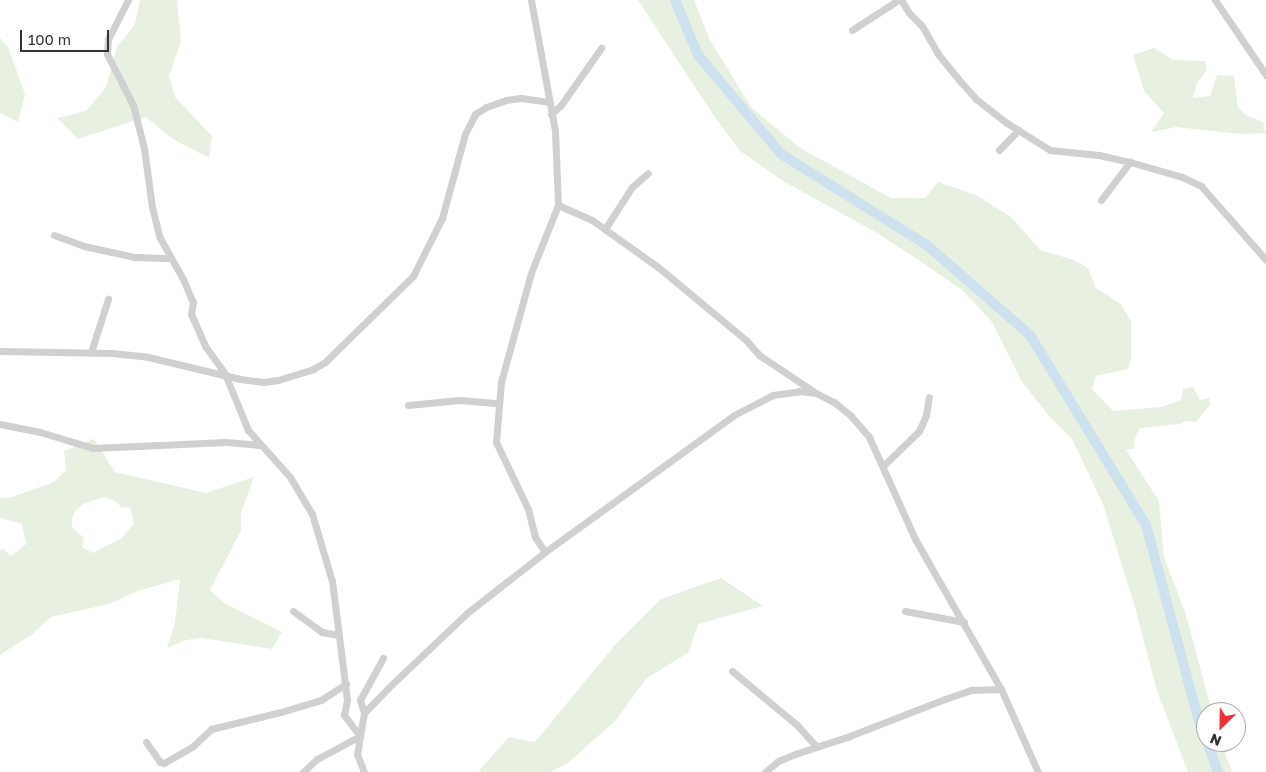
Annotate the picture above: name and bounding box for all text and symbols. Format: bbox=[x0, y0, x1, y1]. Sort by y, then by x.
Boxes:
scale bar bbox=[22, 20, 111, 52]
text: 100 m bbox=[28, 30, 71, 48]
north arrow bbox=[1196, 702, 1246, 752]
text: N bbox=[1207, 730, 1224, 750]

